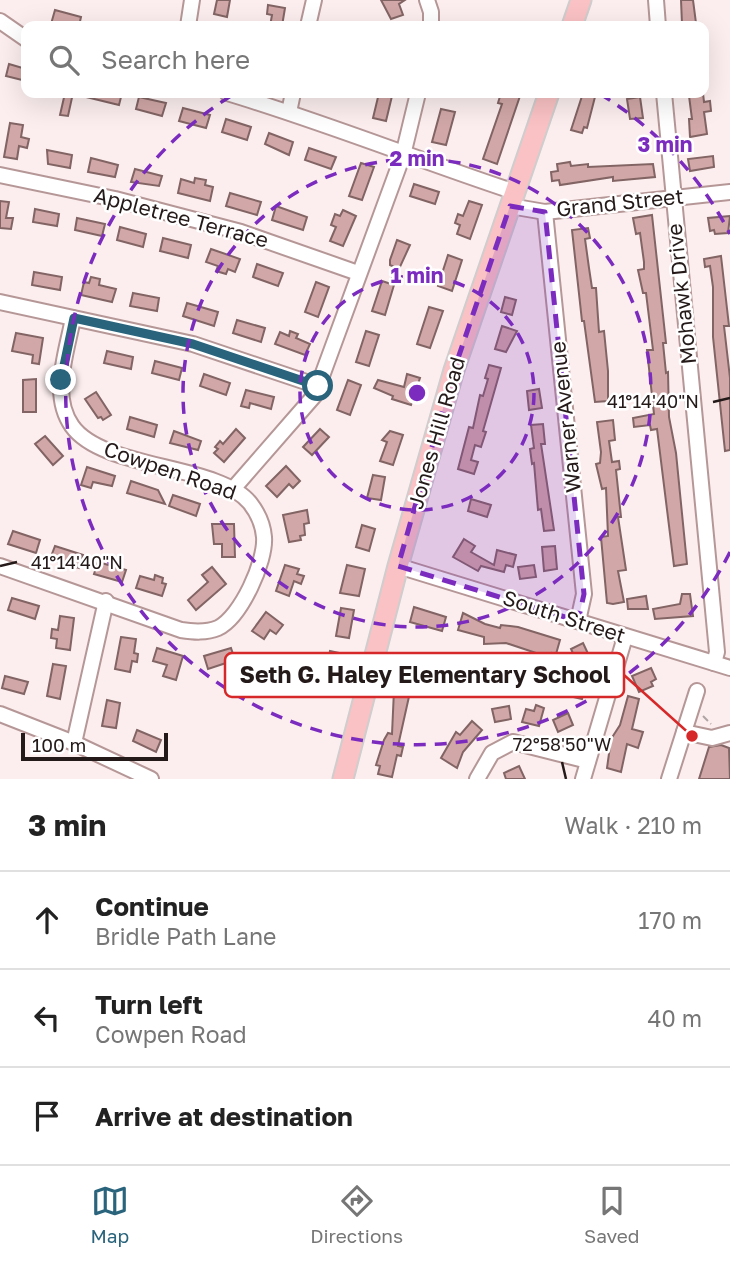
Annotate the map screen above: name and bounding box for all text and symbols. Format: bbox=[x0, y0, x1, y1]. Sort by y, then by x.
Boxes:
search box bbox=[21, 21, 709, 98]
icon: search bbox=[45, 41, 83, 79]
text: Search here bbox=[101, 44, 250, 75]
text: 3 min bbox=[638, 131, 692, 157]
text: 2 min bbox=[390, 145, 444, 171]
street label: Appletree Terrace bbox=[91, 181, 271, 253]
street label: Grand Street bbox=[555, 182, 685, 222]
street label: Mohawk Drive bbox=[661, 222, 701, 366]
text: 1 min bbox=[391, 262, 443, 288]
street label: Warner Avenue bbox=[544, 340, 586, 494]
street label: Jones Hill Road bbox=[402, 353, 470, 512]
route end bbox=[45, 364, 76, 395]
route start bbox=[302, 370, 333, 401]
centre of rings bbox=[405, 381, 429, 405]
text: 41°14'40"N bbox=[607, 390, 699, 412]
street label: Cowpen Road bbox=[101, 435, 240, 505]
text: 41°14'40"N bbox=[31, 551, 123, 573]
street label: South Street bbox=[500, 584, 629, 648]
callout: Seth G. Haley Elementary School bbox=[225, 653, 624, 697]
text: Seth G. Haley Elementary School bbox=[239, 660, 611, 688]
scale bar bbox=[21, 730, 168, 762]
text: 100 m bbox=[32, 733, 86, 756]
text: 72°58'50"W bbox=[513, 733, 611, 755]
text: 3 min bbox=[28, 807, 106, 843]
text: Walk · 210 m bbox=[564, 811, 702, 839]
text: Continue bbox=[95, 891, 209, 922]
icon: ahead bbox=[28, 901, 66, 939]
text: 170 m bbox=[638, 906, 702, 934]
text: Bridle Path Lane bbox=[95, 922, 276, 950]
text: Turn left bbox=[95, 989, 203, 1020]
icon: left bbox=[28, 999, 66, 1037]
text: 40 m bbox=[648, 1004, 702, 1032]
text: Cowpen Road bbox=[95, 1020, 247, 1048]
icon: arrive bbox=[28, 1097, 66, 1135]
text: Arrive at destination bbox=[95, 1101, 353, 1132]
tab: Map bbox=[90, 1182, 129, 1247]
tab: Directions bbox=[310, 1182, 403, 1247]
tab: Saved bbox=[584, 1182, 640, 1247]

